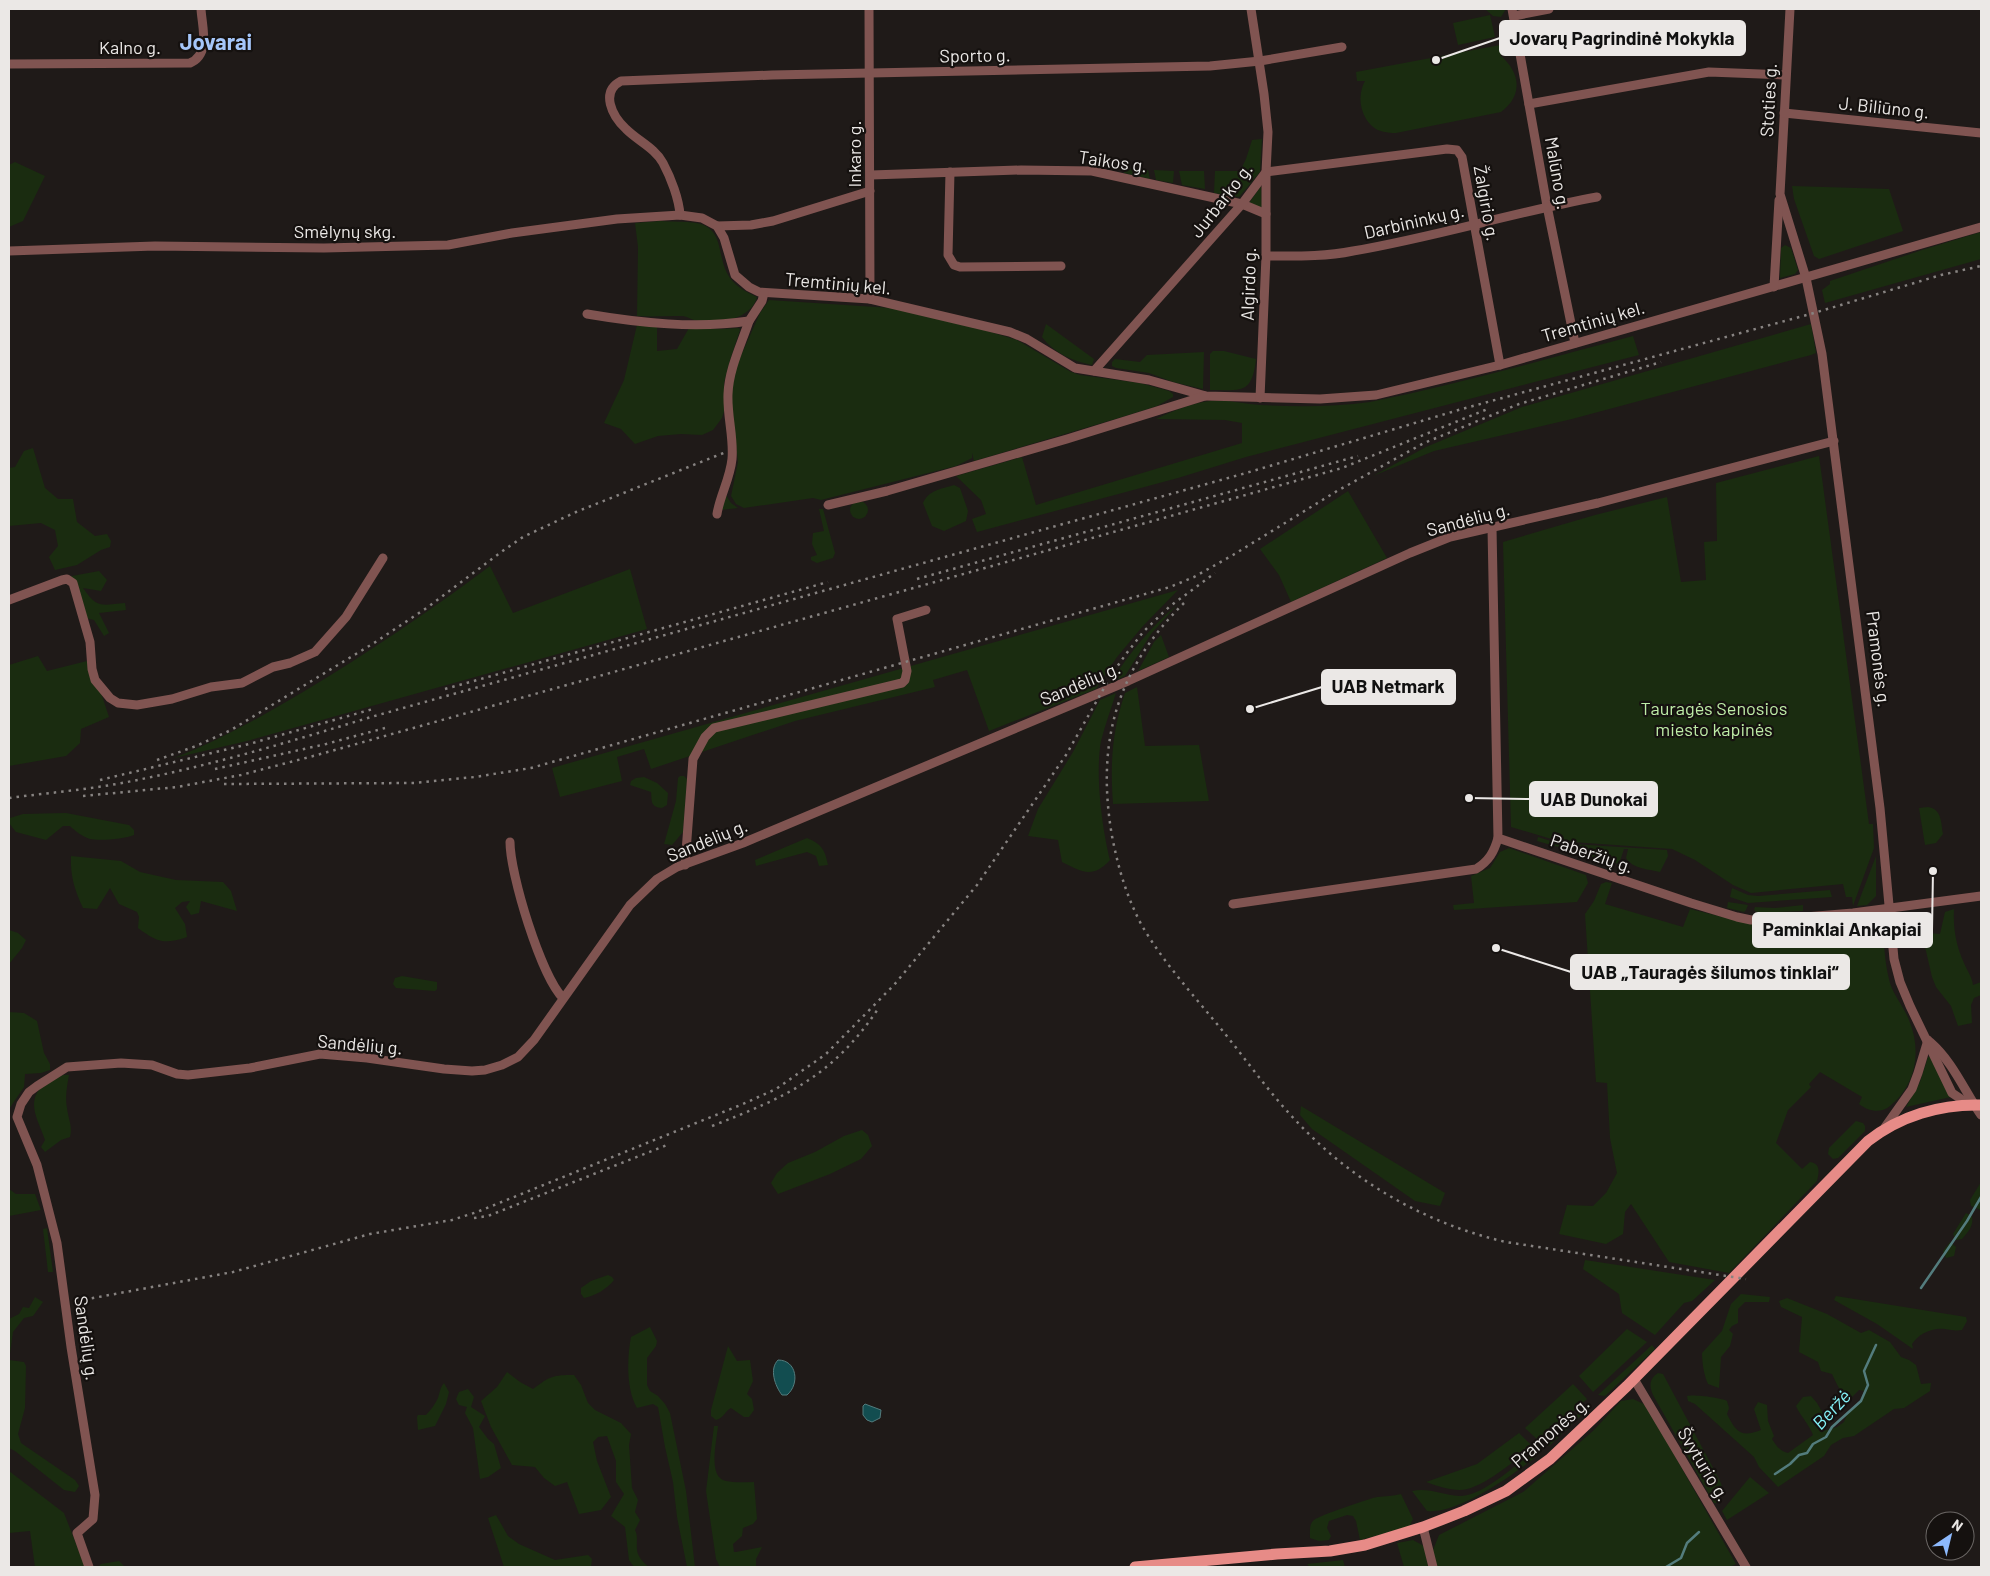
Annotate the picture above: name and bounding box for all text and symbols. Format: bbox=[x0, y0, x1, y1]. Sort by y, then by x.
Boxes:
callout: Jovarų Pagrindinė Mokykla bbox=[1500, 21, 1745, 55]
text: Jovarų Pagrindinė Mokykla bbox=[1510, 26, 1735, 49]
district label: Jovarai bbox=[180, 28, 252, 54]
street label: Kalno g. bbox=[99, 36, 161, 58]
street label: Sporto g. bbox=[939, 43, 1011, 67]
street label: Stoties g. bbox=[1755, 62, 1781, 138]
street label: J. Biliūno g. bbox=[1838, 91, 1930, 123]
street label: Inkaro g. bbox=[843, 121, 865, 187]
street label: Malūno g. bbox=[1541, 135, 1575, 211]
street label: Taikos g. bbox=[1077, 145, 1149, 177]
street label: Jurbarko g. bbox=[1185, 158, 1257, 242]
street label: Žalgirio g. bbox=[1470, 163, 1504, 243]
street label: Darbininkų g. bbox=[1362, 199, 1466, 243]
street label: Smėlynų skg. bbox=[294, 220, 396, 242]
street label: Algirdo g. bbox=[1236, 247, 1260, 321]
street label: Tremtinių kel. bbox=[784, 267, 892, 299]
street label: Tremtinių kel. bbox=[1539, 296, 1647, 346]
street label: Sandėlių g. bbox=[1424, 497, 1512, 541]
street label: Pramonės g. bbox=[1862, 610, 1896, 708]
street label: Sandėlių g. bbox=[1036, 656, 1124, 710]
callout: UAB Netmark bbox=[1322, 670, 1455, 704]
text: UAB Netmark bbox=[1331, 674, 1445, 697]
park label: Tauragės Senosios miesto kapinės bbox=[1640, 697, 1788, 740]
callout: UAB Dunokai bbox=[1530, 782, 1657, 816]
text: UAB Dunokai bbox=[1540, 787, 1648, 810]
street label: Sandėlių g. bbox=[663, 814, 751, 866]
street label: Paberžių g. bbox=[1548, 829, 1636, 877]
callout: Paminklai Ankapiai bbox=[1753, 913, 1932, 947]
text: Paminklai Ankapiai bbox=[1762, 917, 1922, 940]
callout: UAB „Tauragės šilumos tinklai“ bbox=[1571, 955, 1849, 989]
text: UAB „Tauragės šilumos tinklai“ bbox=[1581, 960, 1839, 983]
street label: Sandėlių g. bbox=[317, 1029, 403, 1059]
street label: Sandėlių g. bbox=[70, 1294, 104, 1382]
water label: Beržė bbox=[1807, 1384, 1855, 1434]
street label: Pramonės g. bbox=[1506, 1392, 1594, 1472]
street label: Švyturio g. bbox=[1673, 1423, 1735, 1505]
north arrow bbox=[1925, 1511, 1975, 1561]
text: N bbox=[1949, 1515, 1966, 1535]

